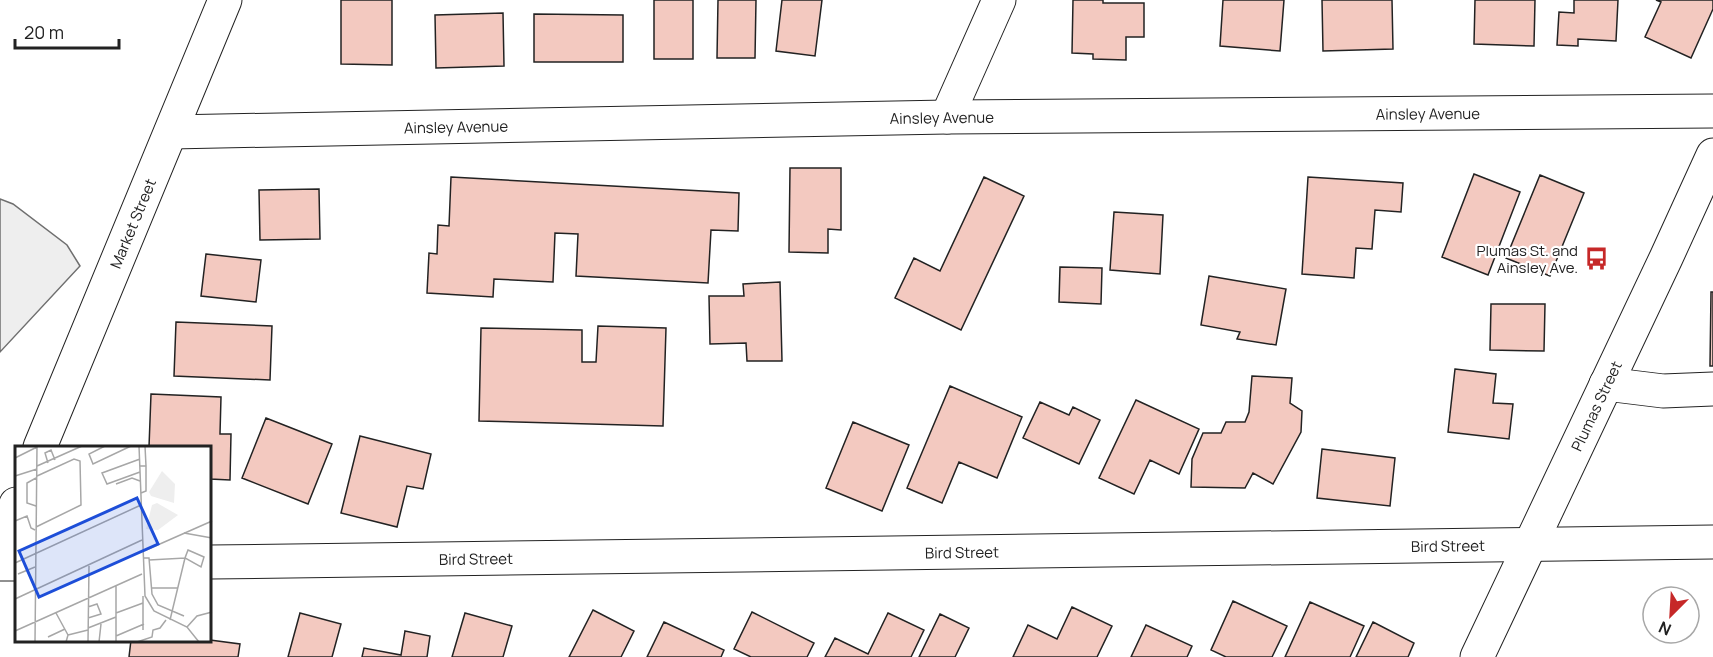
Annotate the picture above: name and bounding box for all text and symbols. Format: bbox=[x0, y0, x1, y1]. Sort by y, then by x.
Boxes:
scale bar bbox=[15, 12, 118, 50]
text: 20 m bbox=[24, 20, 64, 44]
street label: Ainsley Avenue bbox=[1376, 102, 1480, 124]
street label: Ainsley Avenue bbox=[890, 106, 994, 129]
street label: Ainsley Avenue bbox=[404, 115, 509, 138]
street label: Market Street bbox=[105, 175, 161, 272]
place label: Plumas St. and Ainsley Ave. bbox=[1476, 240, 1578, 278]
bus stop icon: Plumas St. and Ainsley Ave. bbox=[1583, 246, 1609, 272]
street label: Plumas Street bbox=[1566, 357, 1626, 454]
inset map bbox=[15, 446, 212, 642]
street label: Bird Street bbox=[1411, 535, 1485, 557]
street label: Bird Street bbox=[925, 541, 999, 563]
street label: Bird Street bbox=[439, 547, 513, 569]
north arrow bbox=[1641, 585, 1701, 645]
text: N bbox=[1655, 616, 1675, 641]

